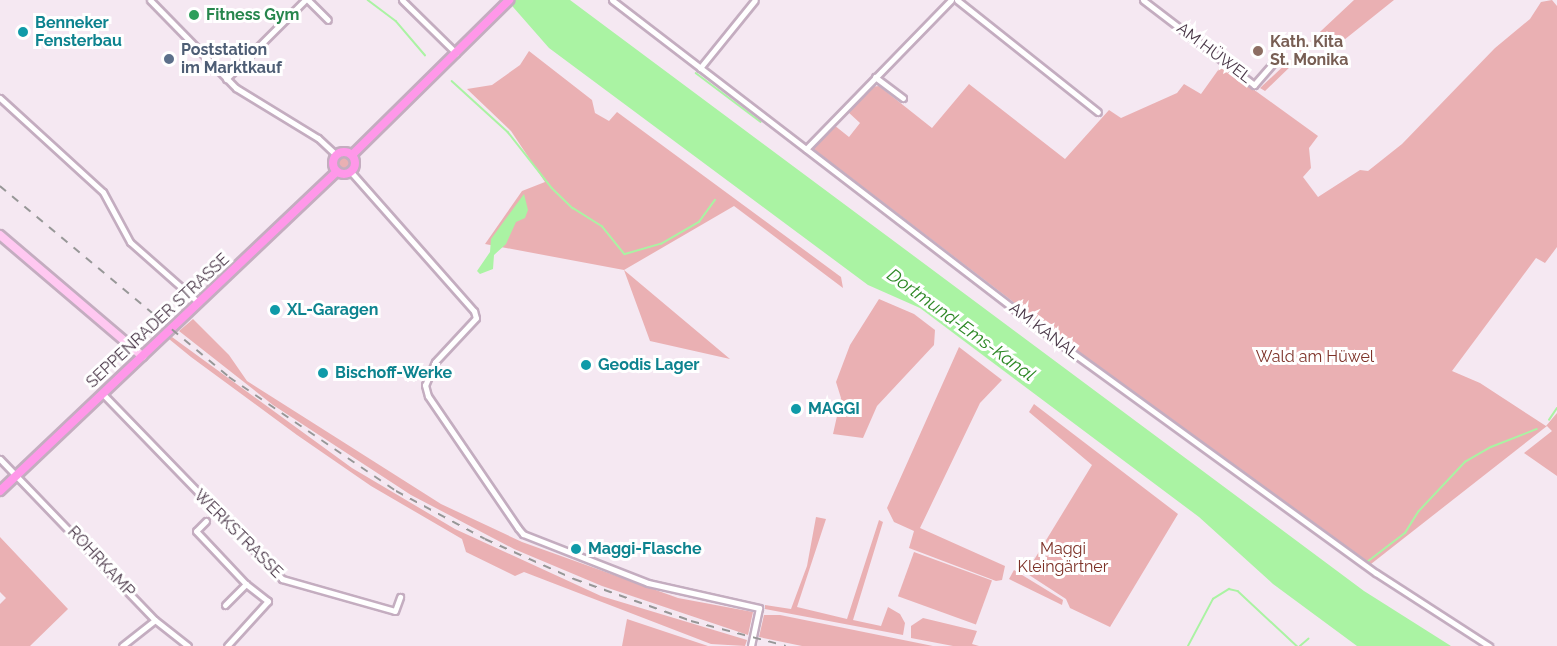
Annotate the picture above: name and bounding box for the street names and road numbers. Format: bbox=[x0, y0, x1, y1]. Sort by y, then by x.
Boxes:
street label: AM HÜWEL bbox=[1173, 19, 1255, 87]
street label: SEPPENRADER STRASSE bbox=[83, 250, 233, 392]
street label: AM KANAL bbox=[1005, 298, 1083, 364]
street label: WERKSTRASSE bbox=[190, 486, 286, 582]
street label: ROHRKAMP bbox=[63, 523, 139, 601]

